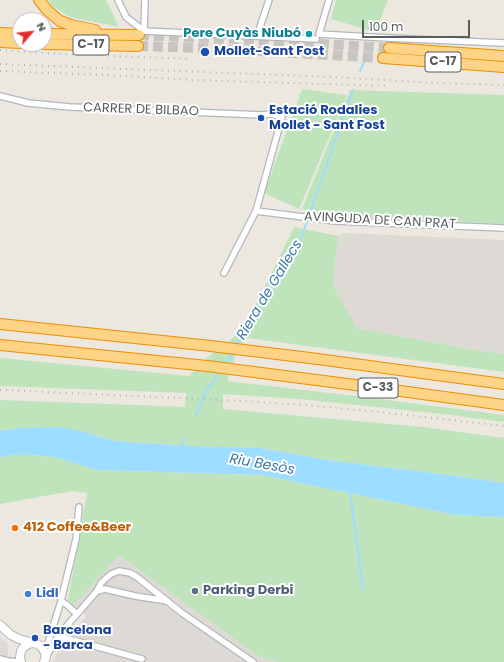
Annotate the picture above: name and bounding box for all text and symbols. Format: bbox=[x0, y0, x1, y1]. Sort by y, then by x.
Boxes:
north arrow bbox=[12, 12, 52, 52]
scale bar bbox=[364, 12, 472, 38]
text: 100 m bbox=[369, 18, 403, 35]
text: N bbox=[33, 19, 51, 34]
place label: Pere Cuyàs Niubó bbox=[183, 26, 301, 42]
marker: Pere Cuyàs Niubó bbox=[304, 29, 314, 39]
road number: C-17 bbox=[73, 35, 109, 55]
place label: Mollet-Sant Fost bbox=[214, 44, 324, 60]
marker: Mollet-Sant Fost bbox=[199, 46, 211, 58]
road number: C-17 bbox=[425, 52, 461, 72]
street label: CARRER DE BILBAO bbox=[83, 100, 199, 120]
place label: Estació Rodalies Mollet - Sant Fost bbox=[269, 103, 385, 134]
marker: Estació Rodalies Mollet - Sant Fost bbox=[256, 113, 266, 123]
street label: AVINGUDA DE CAN PRAT bbox=[304, 209, 456, 233]
water label: Riera de Gallecs bbox=[234, 237, 306, 343]
road number: C-33 bbox=[358, 378, 398, 398]
water label: Riu Besòs bbox=[228, 451, 296, 479]
place label: 412 Coffee&Beer bbox=[23, 520, 131, 536]
marker: 412 Coffee&Beer bbox=[10, 523, 20, 533]
place label: Parking Derbi bbox=[203, 583, 293, 599]
place label: Lidl bbox=[36, 586, 59, 602]
marker: Parking Derbi bbox=[190, 586, 200, 596]
marker: Lidl bbox=[23, 589, 33, 599]
place label: Barcelona - Barca bbox=[43, 623, 112, 654]
marker: Barcelona - Barca bbox=[30, 633, 40, 643]

